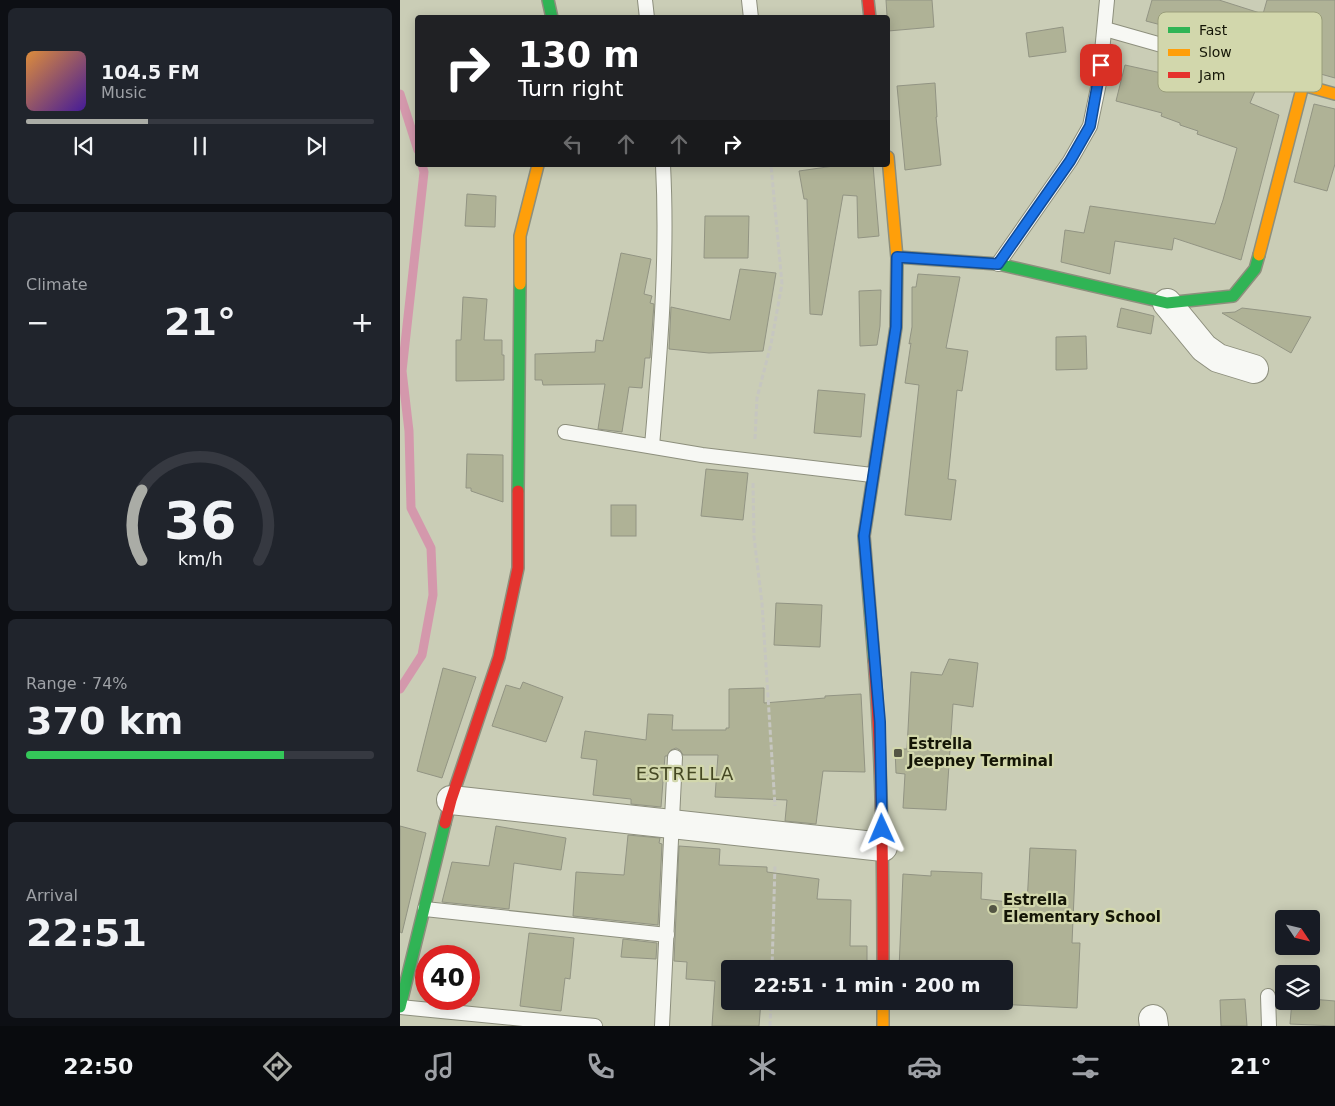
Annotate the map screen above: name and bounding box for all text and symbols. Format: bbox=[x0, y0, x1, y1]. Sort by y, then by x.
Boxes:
legend bbox=[1158, 12, 1322, 92]
text: Fast bbox=[1199, 22, 1228, 38]
icon: right bbox=[435, 35, 500, 100]
text: 130 m bbox=[518, 35, 640, 75]
pin bbox=[1080, 44, 1122, 86]
text: Slow bbox=[1199, 44, 1232, 60]
icon: arrive bbox=[1087, 51, 1115, 79]
text: 104.5 FM bbox=[101, 61, 200, 83]
text: Jam bbox=[1198, 67, 1225, 83]
text: Turn right bbox=[518, 76, 623, 101]
text: Music bbox=[101, 83, 147, 102]
icon: left bbox=[559, 130, 587, 158]
icon: ahead bbox=[612, 130, 640, 158]
icon: ahead bbox=[665, 130, 693, 158]
icon: right bbox=[718, 130, 746, 158]
icon: previous bbox=[70, 132, 98, 160]
icon: pause bbox=[186, 132, 214, 160]
icon: next bbox=[302, 132, 330, 160]
text: Climate bbox=[26, 275, 88, 294]
text: 21° bbox=[164, 300, 236, 344]
text: − bbox=[26, 306, 49, 339]
text: + bbox=[351, 306, 374, 339]
text: 36 bbox=[164, 491, 236, 551]
text: km/h bbox=[177, 548, 223, 569]
text: Range · 74% bbox=[26, 674, 128, 693]
text: 370 km bbox=[26, 699, 183, 743]
place label: Estrella Jeepney Terminal bbox=[907, 735, 1053, 770]
marker: Estrella Jeepney Terminal bbox=[892, 747, 904, 759]
district label: ESTRELLA bbox=[636, 763, 734, 784]
position arrow bbox=[855, 802, 907, 854]
text: Arrival bbox=[26, 886, 78, 905]
place label: Estrella Elementary School bbox=[1003, 891, 1161, 926]
marker: Estrella Elementary School bbox=[987, 903, 999, 915]
north arrow bbox=[1275, 910, 1320, 955]
map controls bbox=[1275, 910, 1320, 1010]
text: 22:51 bbox=[26, 911, 147, 955]
speed limit sign: 40 bbox=[415, 945, 480, 1010]
button: layers bbox=[1275, 965, 1320, 1010]
text: 22:51 · 1 min · 200 m bbox=[753, 974, 981, 996]
icon: directions bbox=[260, 1049, 295, 1084]
icon: music bbox=[422, 1049, 457, 1084]
icon: phone bbox=[583, 1049, 618, 1084]
icon: climate bbox=[745, 1049, 780, 1084]
icon: car bbox=[907, 1049, 942, 1084]
icon: filters bbox=[1068, 1049, 1103, 1084]
text: 22:50 bbox=[63, 1054, 133, 1079]
text: 21° bbox=[1230, 1054, 1272, 1079]

